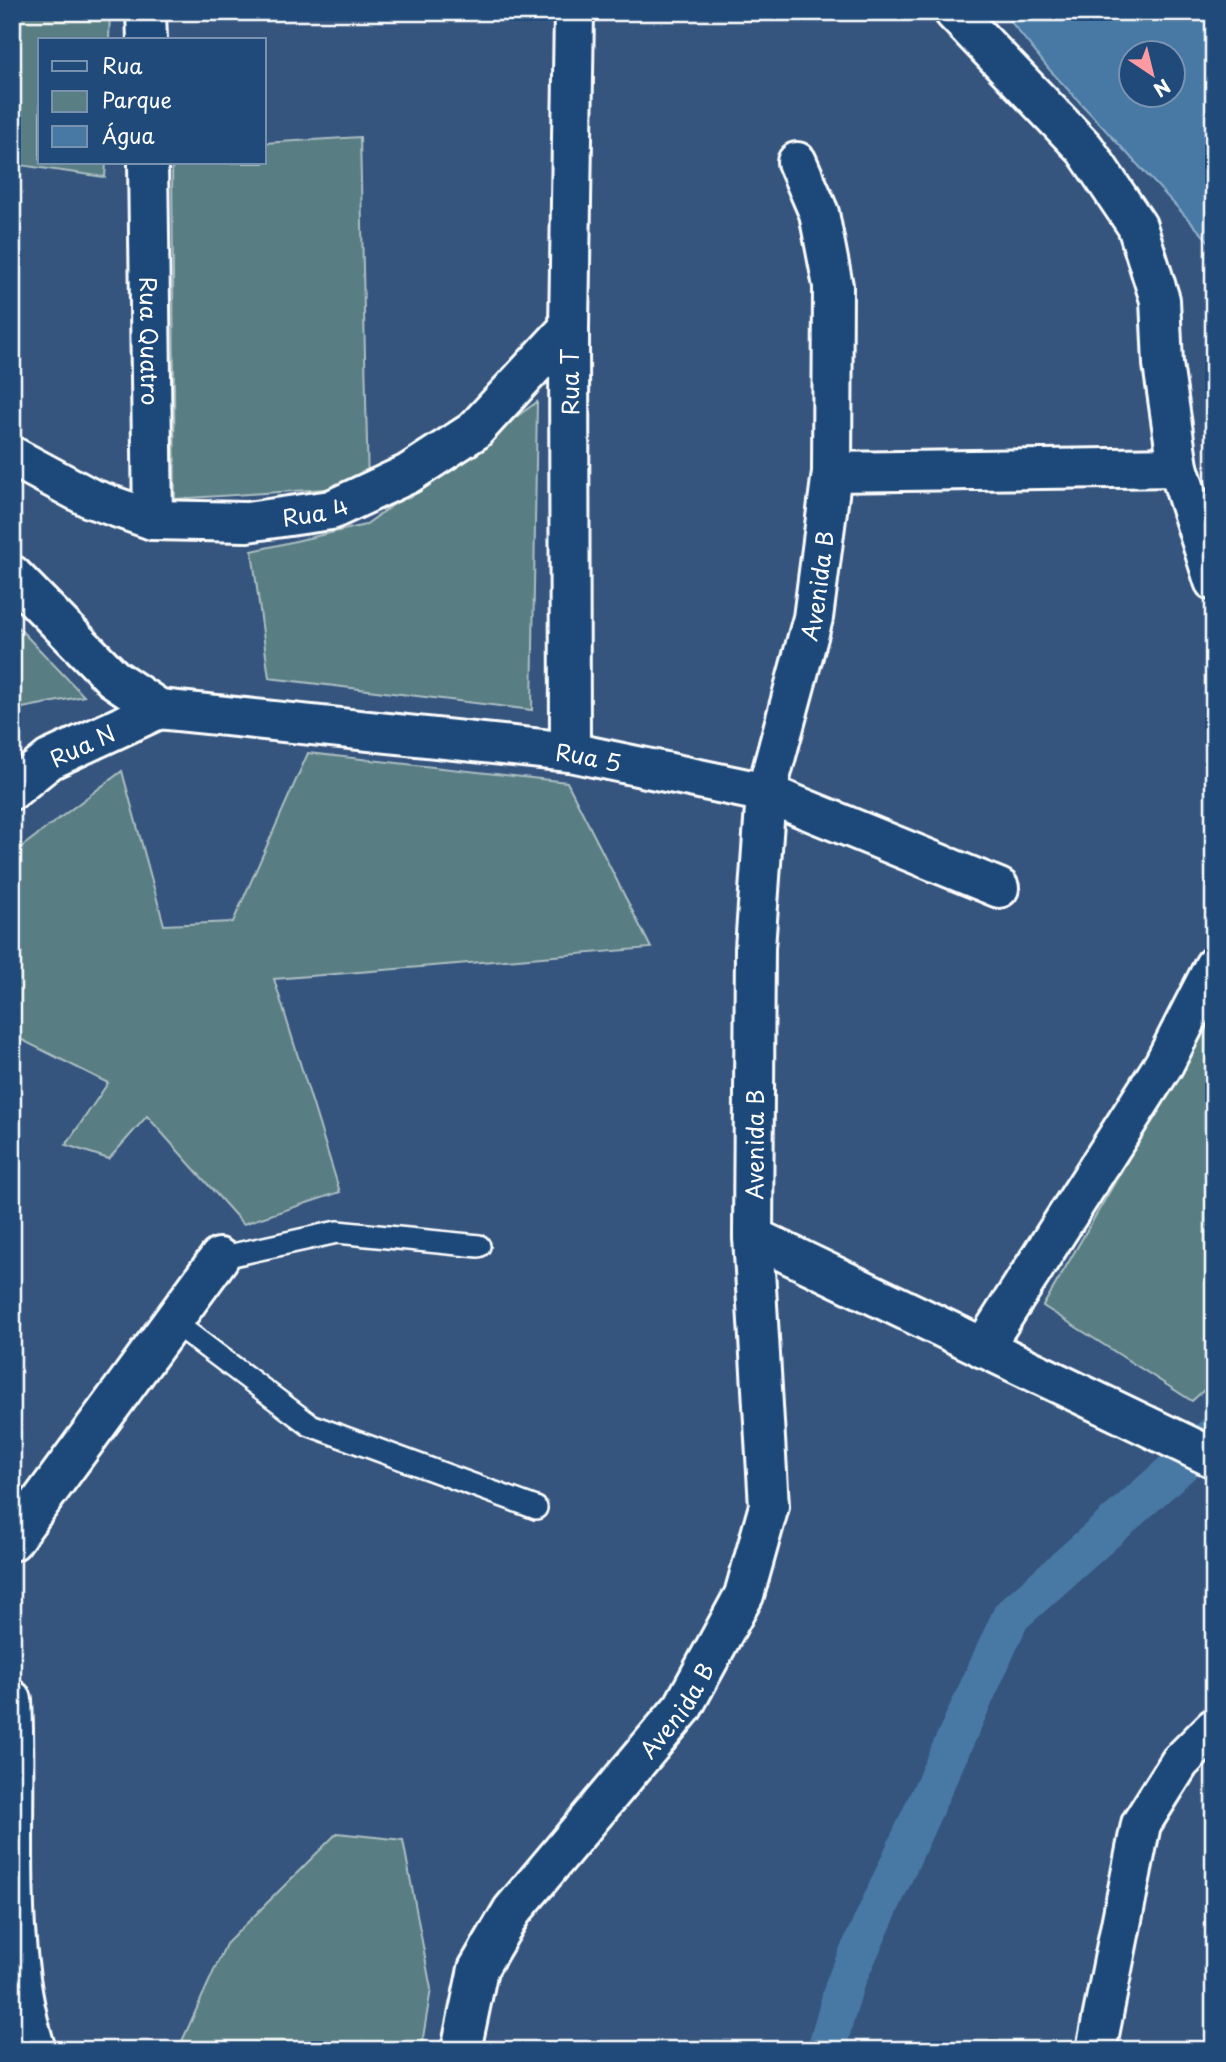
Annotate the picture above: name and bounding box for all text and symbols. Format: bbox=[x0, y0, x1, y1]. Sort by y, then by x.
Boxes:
legend bbox=[38, 38, 266, 164]
north arrow bbox=[1118, 38, 1188, 108]
text: Rua bbox=[102, 49, 143, 81]
text: N bbox=[1148, 73, 1177, 105]
text: Parque bbox=[102, 83, 172, 115]
text: Água bbox=[102, 119, 155, 151]
street label: Rua Quatro bbox=[132, 276, 169, 406]
street label: Rua T bbox=[552, 349, 587, 415]
street label: Rua 4 bbox=[280, 487, 354, 534]
street label: Avenida B bbox=[790, 529, 842, 644]
street label: Rua N bbox=[43, 714, 121, 775]
street label: Rua 5 bbox=[554, 733, 625, 780]
street label: Avenida B bbox=[736, 1089, 772, 1200]
street label: Avenida B bbox=[630, 1656, 722, 1765]

